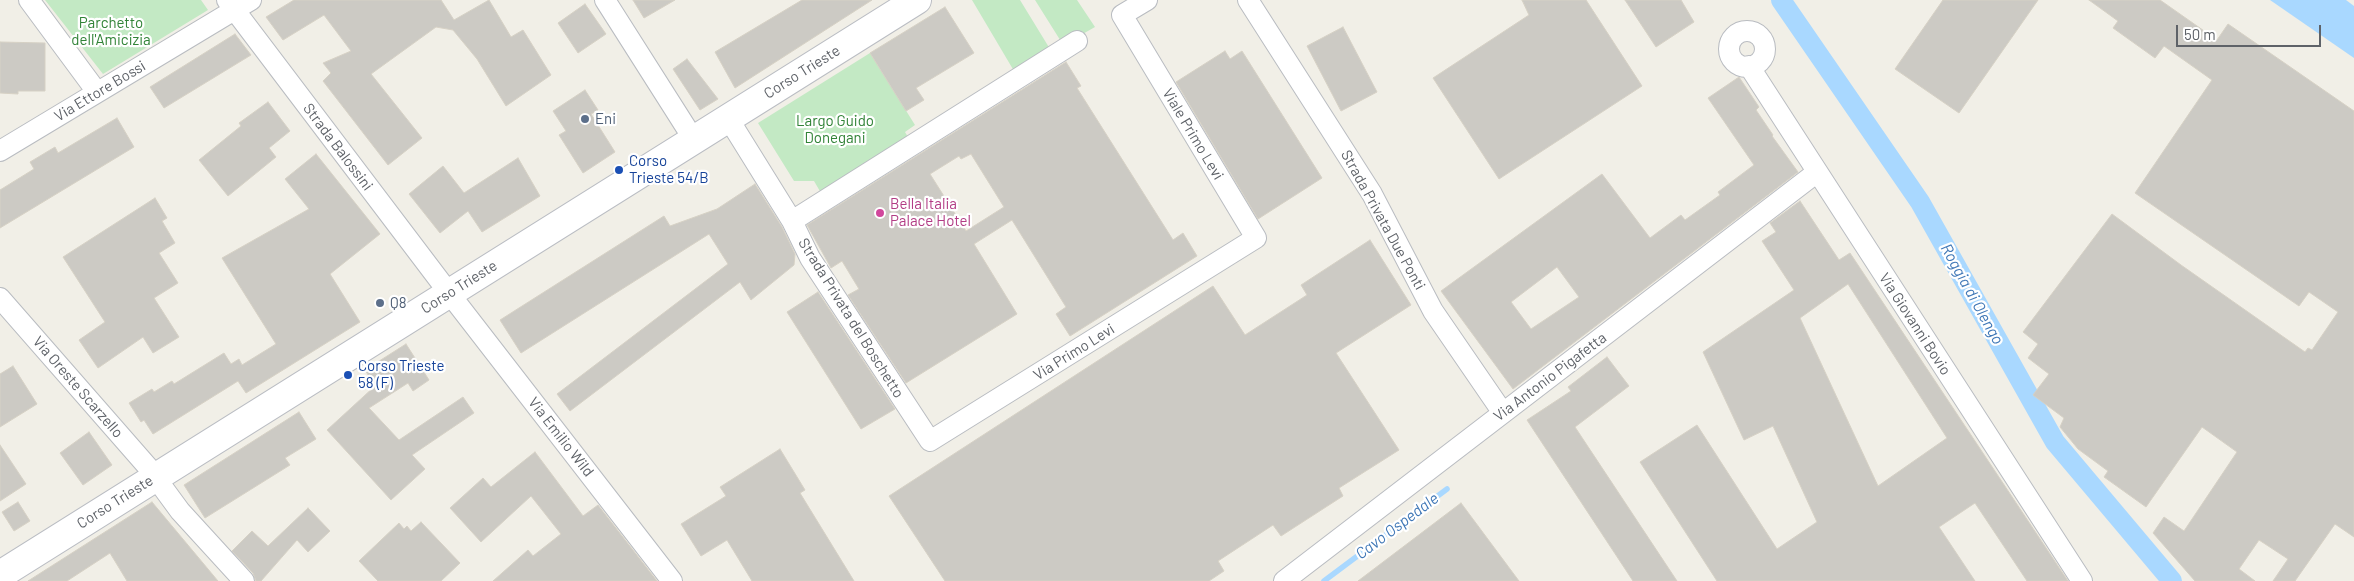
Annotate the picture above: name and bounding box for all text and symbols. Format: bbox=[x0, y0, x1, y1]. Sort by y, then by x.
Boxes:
park label: Parchetto dell'Amicizia bbox=[71, 14, 151, 49]
scale bar bbox=[2179, 15, 2324, 47]
text: 50 m bbox=[2184, 25, 2216, 43]
street label: Corso Trieste bbox=[761, 41, 843, 103]
street label: Via Ettore Bossi bbox=[51, 57, 149, 125]
street label: Viale Primo Levi bbox=[1159, 85, 1227, 183]
street label: Strada Balossini bbox=[299, 100, 377, 194]
place label: Eni bbox=[595, 110, 616, 128]
park label: Largo Guido Donegani bbox=[796, 112, 874, 147]
marker: Eni bbox=[579, 113, 591, 125]
street label: Strada Privata Due Ponti bbox=[1337, 147, 1429, 293]
place label: Corso Trieste 54/B bbox=[629, 152, 709, 187]
marker: Corso Trieste 54/B bbox=[613, 164, 625, 176]
place label: Bella Italia Palace Hotel bbox=[890, 195, 971, 230]
marker: Bella Italia Palace Hotel bbox=[874, 207, 886, 219]
street label: Strada Privata del Boschetto bbox=[794, 235, 908, 401]
water label: Roggia di Olengo bbox=[1936, 240, 2008, 348]
street label: Corso Trieste bbox=[418, 256, 500, 318]
street label: Via Giovanni Bovio bbox=[1875, 270, 1955, 378]
place label: Q8 bbox=[390, 294, 406, 312]
marker: Q8 bbox=[374, 297, 386, 309]
street label: Via Primo Levi bbox=[1030, 320, 1118, 384]
street label: Via Antonio Pigafetta bbox=[1490, 329, 1610, 425]
street label: Via Oreste Scarzello bbox=[29, 332, 127, 442]
place label: Corso Trieste 58 (F) bbox=[358, 357, 444, 392]
marker: Corso Trieste 58 (F) bbox=[342, 369, 354, 381]
street label: Via Emilio Wild bbox=[524, 394, 598, 480]
street label: Corso Trieste bbox=[74, 471, 156, 533]
water label: Cavo Ospedale bbox=[1352, 489, 1442, 563]

